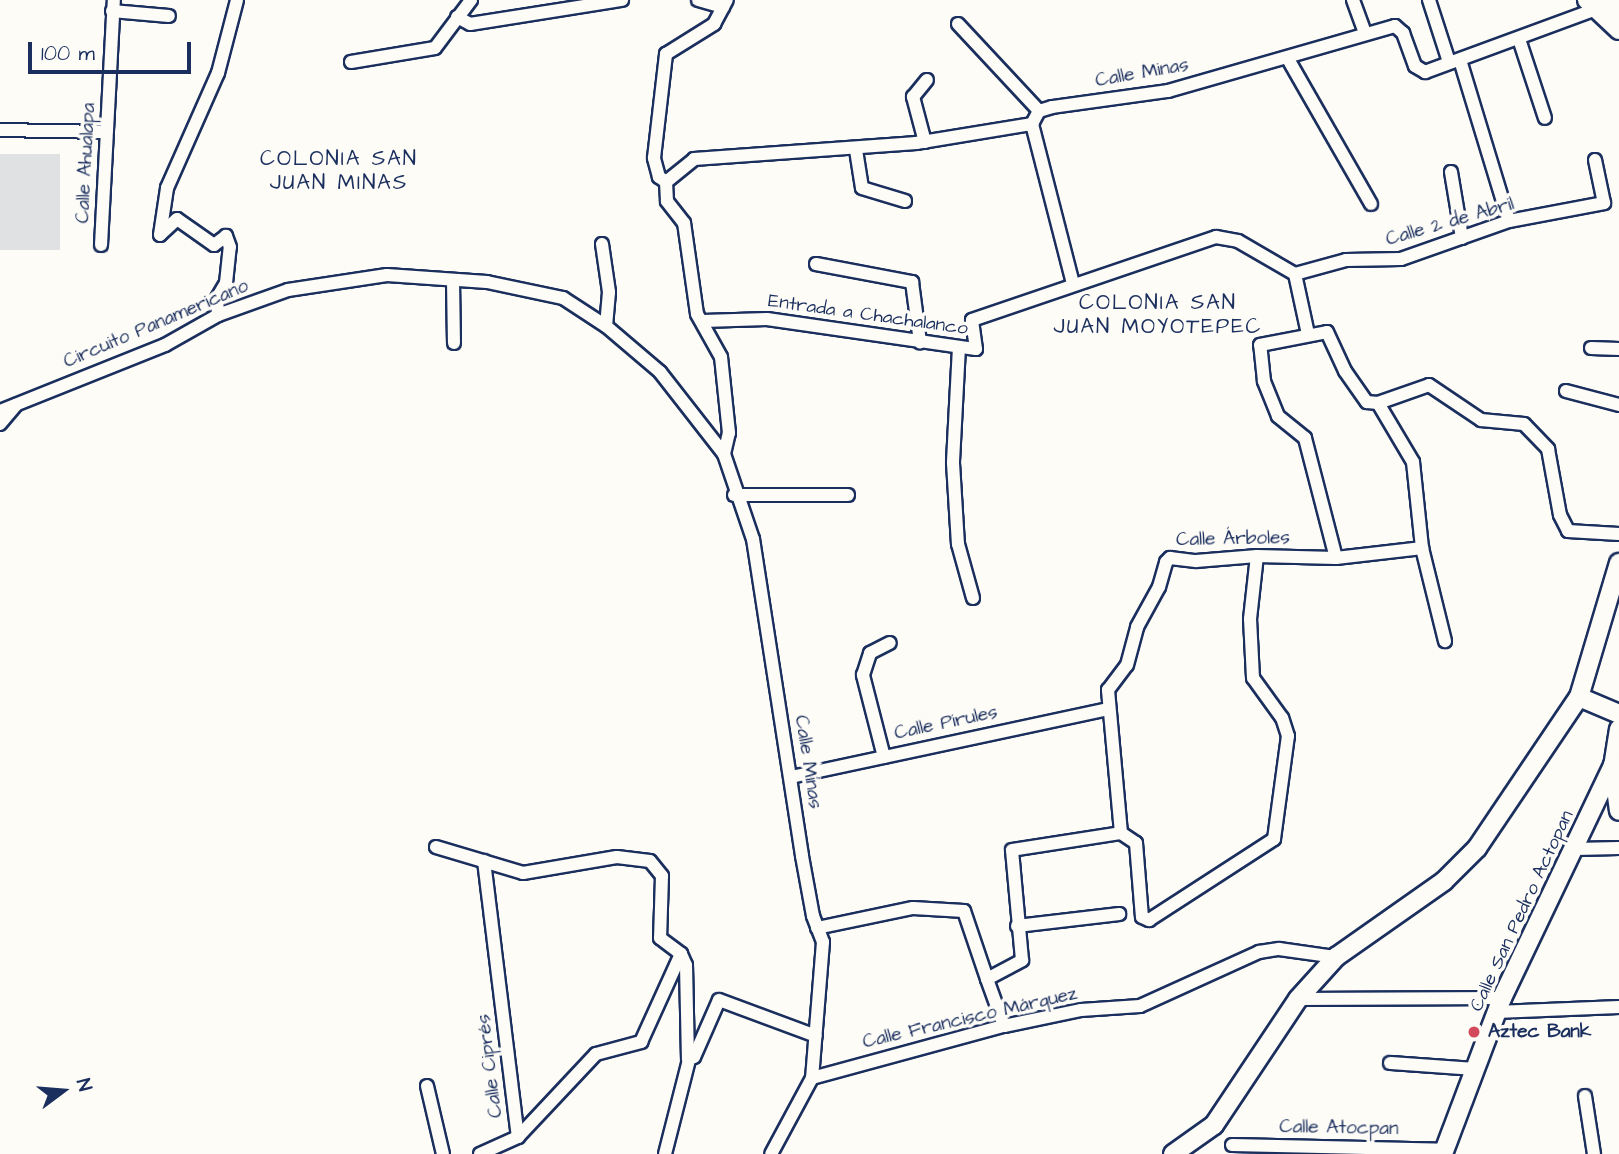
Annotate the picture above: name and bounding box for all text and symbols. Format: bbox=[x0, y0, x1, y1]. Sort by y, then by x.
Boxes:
scale bar bbox=[32, 28, 194, 72]
text: 100 m bbox=[41, 39, 95, 68]
street label: Calle Minas bbox=[1094, 54, 1190, 92]
street label: Calle Ahualapa bbox=[71, 102, 101, 224]
district label: COLONIA SAN JUAN MINAS bbox=[261, 146, 417, 196]
street label: Calle 2 de Abril bbox=[1383, 193, 1517, 251]
street label: Circuito Panamericano bbox=[60, 275, 252, 373]
street label: Entrada a Chachalanco bbox=[767, 290, 969, 340]
district label: COLONIA SAN JUAN MOYOTEPEC bbox=[1055, 290, 1261, 340]
street label: Calle Árboles bbox=[1176, 527, 1290, 551]
street label: Calle Pirules bbox=[892, 701, 1000, 745]
street label: Calle Minas bbox=[789, 714, 827, 810]
street label: Calle San Pedro Actopan bbox=[1465, 807, 1579, 1015]
street label: Calle Francisco Márquez bbox=[860, 982, 1080, 1054]
street label: Calle Ciprés bbox=[472, 1013, 508, 1119]
place label: Aztec Bank bbox=[1488, 1021, 1592, 1043]
marker: Aztec Bank bbox=[1466, 1024, 1482, 1040]
north arrow bbox=[28, 1056, 98, 1126]
text: N bbox=[69, 1076, 98, 1095]
street label: Calle Atocpan bbox=[1279, 1116, 1399, 1140]

